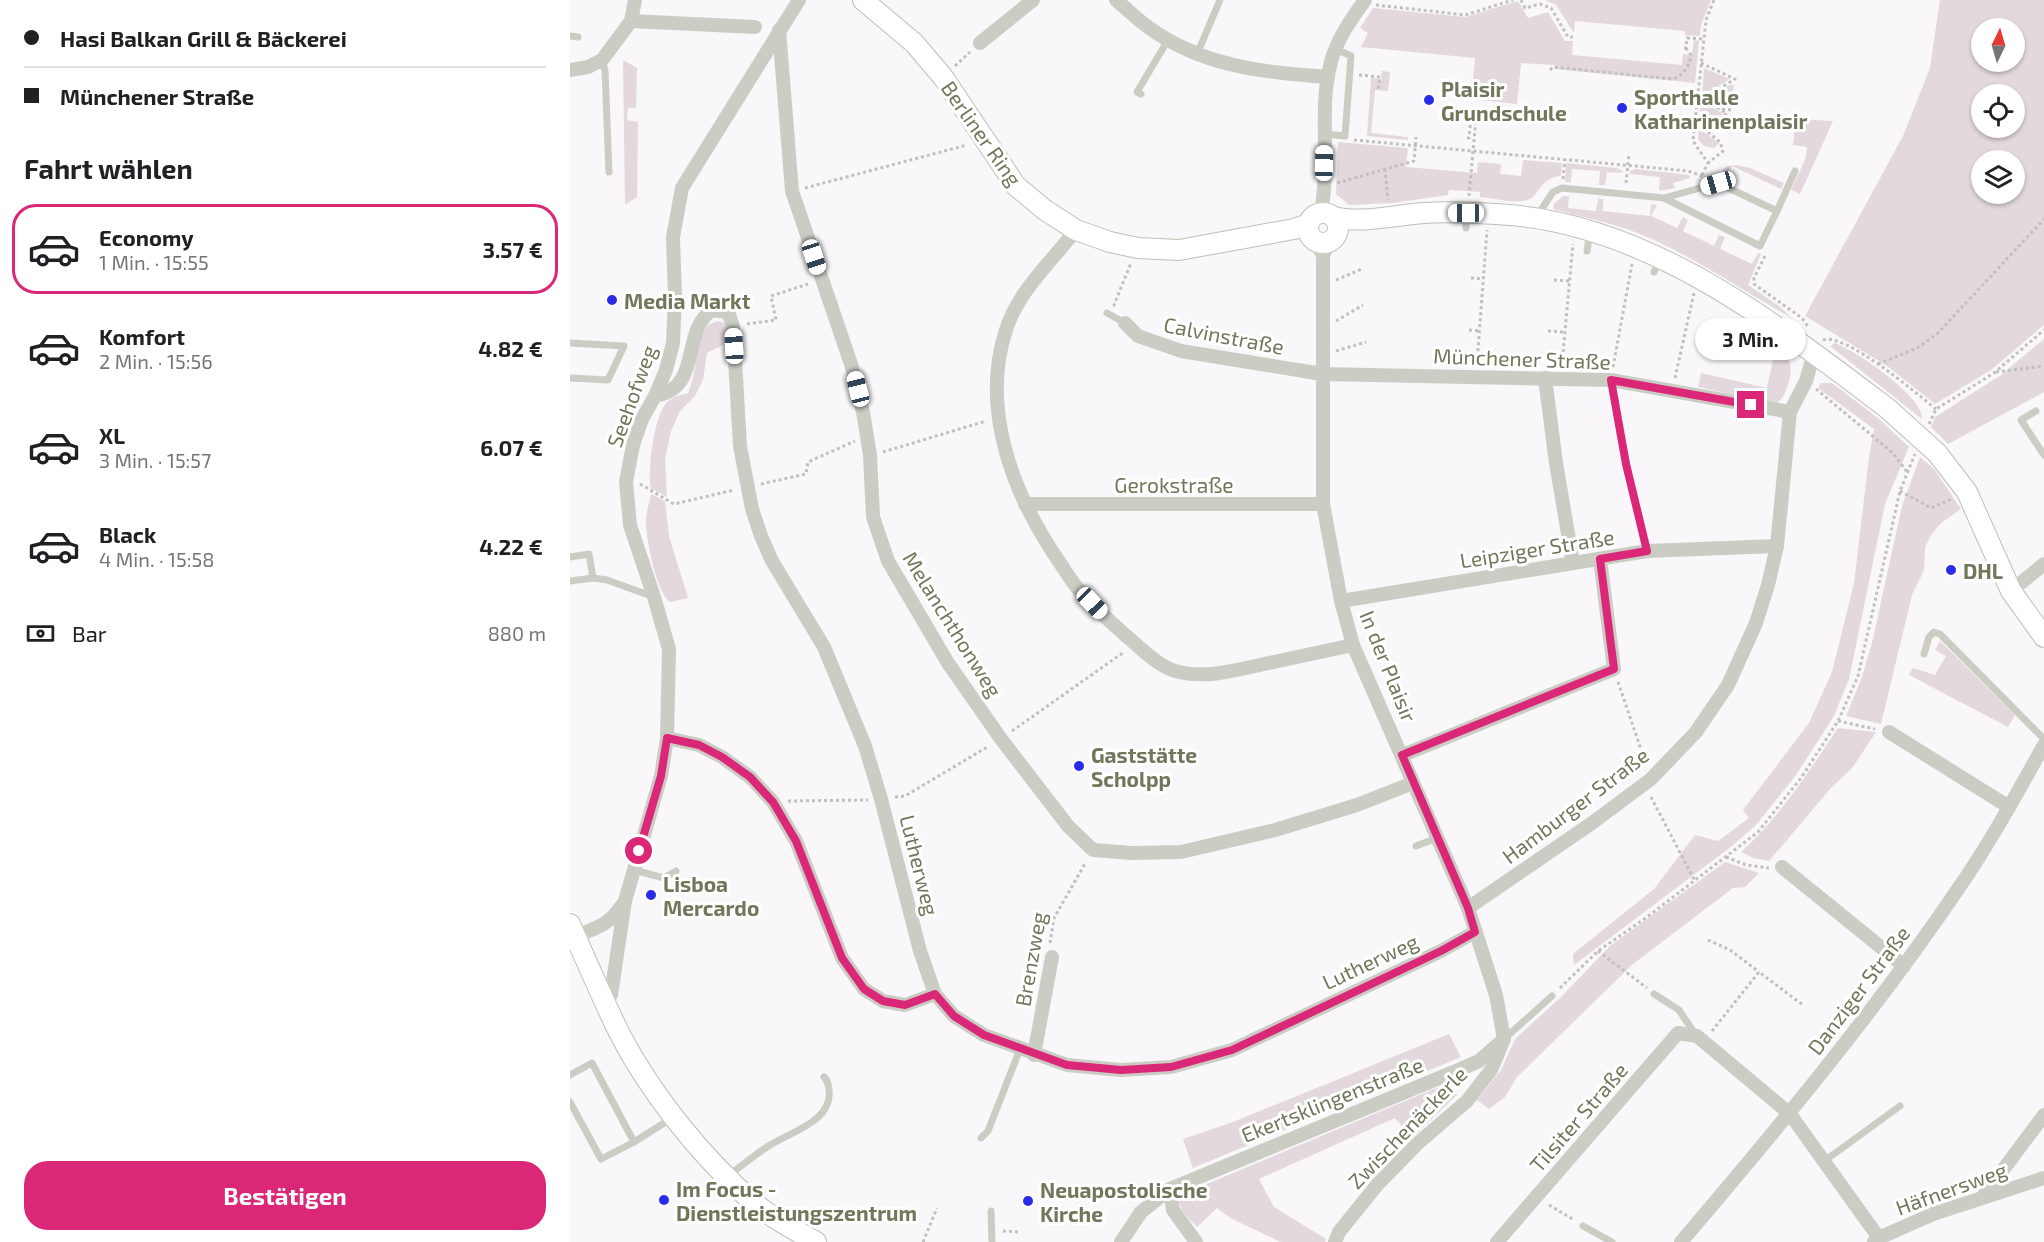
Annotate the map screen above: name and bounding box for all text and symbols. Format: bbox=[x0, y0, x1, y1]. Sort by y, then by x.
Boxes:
north arrow bbox=[1971, 18, 2025, 72]
map controls bbox=[1971, 18, 2025, 204]
text: Hasi Balkan Grill & Bäckerei bbox=[60, 25, 347, 51]
street label: Berliner Ring bbox=[937, 76, 1028, 191]
place label: Plaisir Grundschule bbox=[1441, 76, 1567, 125]
text: Münchener Straße bbox=[60, 83, 254, 109]
place label: Sporthalle Katharinenplaisir bbox=[1634, 84, 1808, 133]
button: locate bbox=[1971, 84, 2025, 138]
marker: Plaisir Grundschule bbox=[1422, 93, 1436, 107]
marker: Sporthalle Katharinenplaisir bbox=[1615, 101, 1629, 115]
car bbox=[1315, 145, 1333, 181]
button: layers bbox=[1971, 150, 2025, 204]
text: Fahrt wählen bbox=[24, 152, 193, 184]
car bbox=[1698, 169, 1738, 197]
car bbox=[1448, 204, 1484, 222]
icon: car bbox=[27, 222, 81, 276]
text: Economy bbox=[99, 224, 194, 250]
text: 3.57 € bbox=[483, 236, 543, 262]
car bbox=[800, 237, 828, 277]
text: 1 Min. · 15:55 bbox=[99, 250, 209, 274]
place label: Media Markt bbox=[624, 288, 751, 313]
marker: Media Markt bbox=[605, 293, 619, 307]
street label: Calvinstraße bbox=[1162, 311, 1286, 359]
callout: 3 Min. bbox=[1696, 318, 1806, 360]
icon: car bbox=[27, 321, 81, 375]
text: Komfort bbox=[99, 323, 185, 349]
text: 3 Min. bbox=[1722, 327, 1779, 351]
car bbox=[724, 328, 744, 364]
text: 4.82 € bbox=[478, 335, 543, 361]
street label: Seehofweg bbox=[601, 341, 661, 450]
street label: Münchener Straße bbox=[1433, 342, 1611, 374]
text: 2 Min. · 15:56 bbox=[99, 349, 213, 373]
car bbox=[845, 369, 871, 409]
route end bbox=[1737, 391, 1764, 418]
icon: car bbox=[27, 420, 81, 474]
text: XL bbox=[99, 422, 125, 448]
text: 6.07 € bbox=[480, 434, 543, 460]
text: 3 Min. · 15:57 bbox=[99, 448, 211, 472]
street label: Gerokstraße bbox=[1114, 472, 1234, 497]
icon: car bbox=[27, 519, 81, 573]
text: Black bbox=[99, 521, 156, 547]
street label: Leipziger Straße bbox=[1458, 523, 1616, 573]
text: 4.22 € bbox=[479, 533, 543, 559]
text: 4 Min. · 15:58 bbox=[99, 547, 214, 571]
street label: Melanchthonweg bbox=[898, 547, 1008, 702]
place label: DHL bbox=[1963, 558, 2003, 583]
marker: DHL bbox=[1944, 563, 1958, 577]
car bbox=[1073, 584, 1111, 622]
street label: In der Plaisir bbox=[1355, 607, 1423, 726]
icon: cash bbox=[24, 617, 57, 650]
text: Bar bbox=[72, 620, 107, 646]
text: 880 m bbox=[488, 621, 546, 645]
place label: Gaststätte Scholpp bbox=[1091, 742, 1197, 791]
street label: Hamburger Straße bbox=[1497, 742, 1653, 868]
marker: Gaststätte Scholpp bbox=[1072, 759, 1086, 773]
street label: Lutherweg bbox=[895, 812, 945, 918]
route start bbox=[625, 837, 652, 864]
place label: Lisboa Mercardo bbox=[663, 871, 759, 920]
marker: Lisboa Mercardo bbox=[644, 888, 658, 902]
street label: Brenzweg bbox=[1009, 909, 1051, 1008]
street label: Danziger Straße bbox=[1802, 921, 1914, 1059]
street label: Lutherweg bbox=[1318, 928, 1422, 994]
street label: Ekertsklingenstraße bbox=[1237, 1051, 1427, 1147]
street label: Tilsiter Straße bbox=[1524, 1057, 1632, 1177]
street label: Zwischenäckerle bbox=[1342, 1061, 1472, 1193]
street label: Häfnersweg bbox=[1892, 1156, 2010, 1220]
button: Bestätigen bbox=[24, 1161, 546, 1230]
place label: Im Focus - Dienstleistungszentrum bbox=[676, 1176, 917, 1225]
place label: Neuapostolische Kirche bbox=[1040, 1177, 1208, 1226]
marker: Im Focus - Dienstleistungszentrum bbox=[657, 1193, 671, 1207]
marker: Neuapostolische Kirche bbox=[1021, 1194, 1035, 1208]

